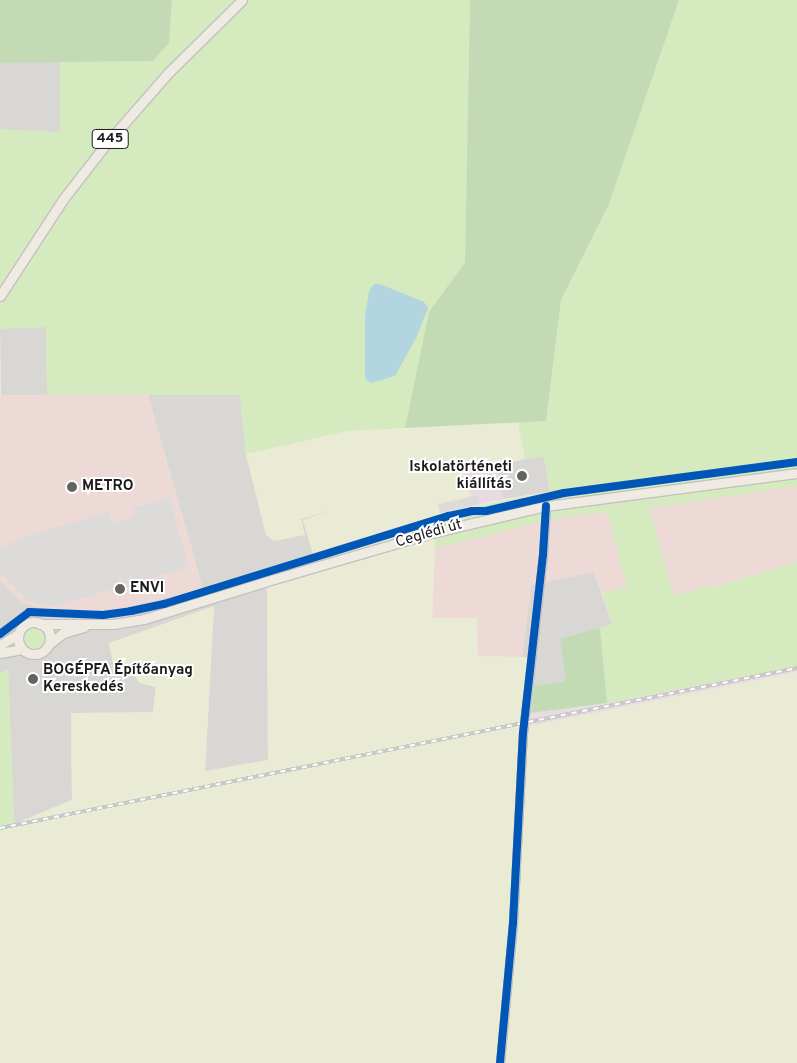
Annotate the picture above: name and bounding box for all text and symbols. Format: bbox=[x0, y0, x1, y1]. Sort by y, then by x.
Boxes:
road number: 445 bbox=[91, 128, 129, 150]
place label: Iskolatörténeti kiállítás bbox=[409, 458, 512, 493]
marker: Iskolatörténeti kiállítás bbox=[516, 470, 528, 482]
place label: METRO bbox=[82, 478, 134, 496]
marker: METRO bbox=[66, 481, 78, 493]
street label: Ceglédi út bbox=[394, 516, 464, 552]
place label: ENVI bbox=[130, 580, 164, 598]
marker: ENVI bbox=[114, 583, 126, 595]
place label: BOGÉPFA Építőanyag Kereskedés bbox=[43, 661, 194, 696]
marker: BOGÉPFA Építőanyag Kereskedés bbox=[27, 673, 39, 685]

